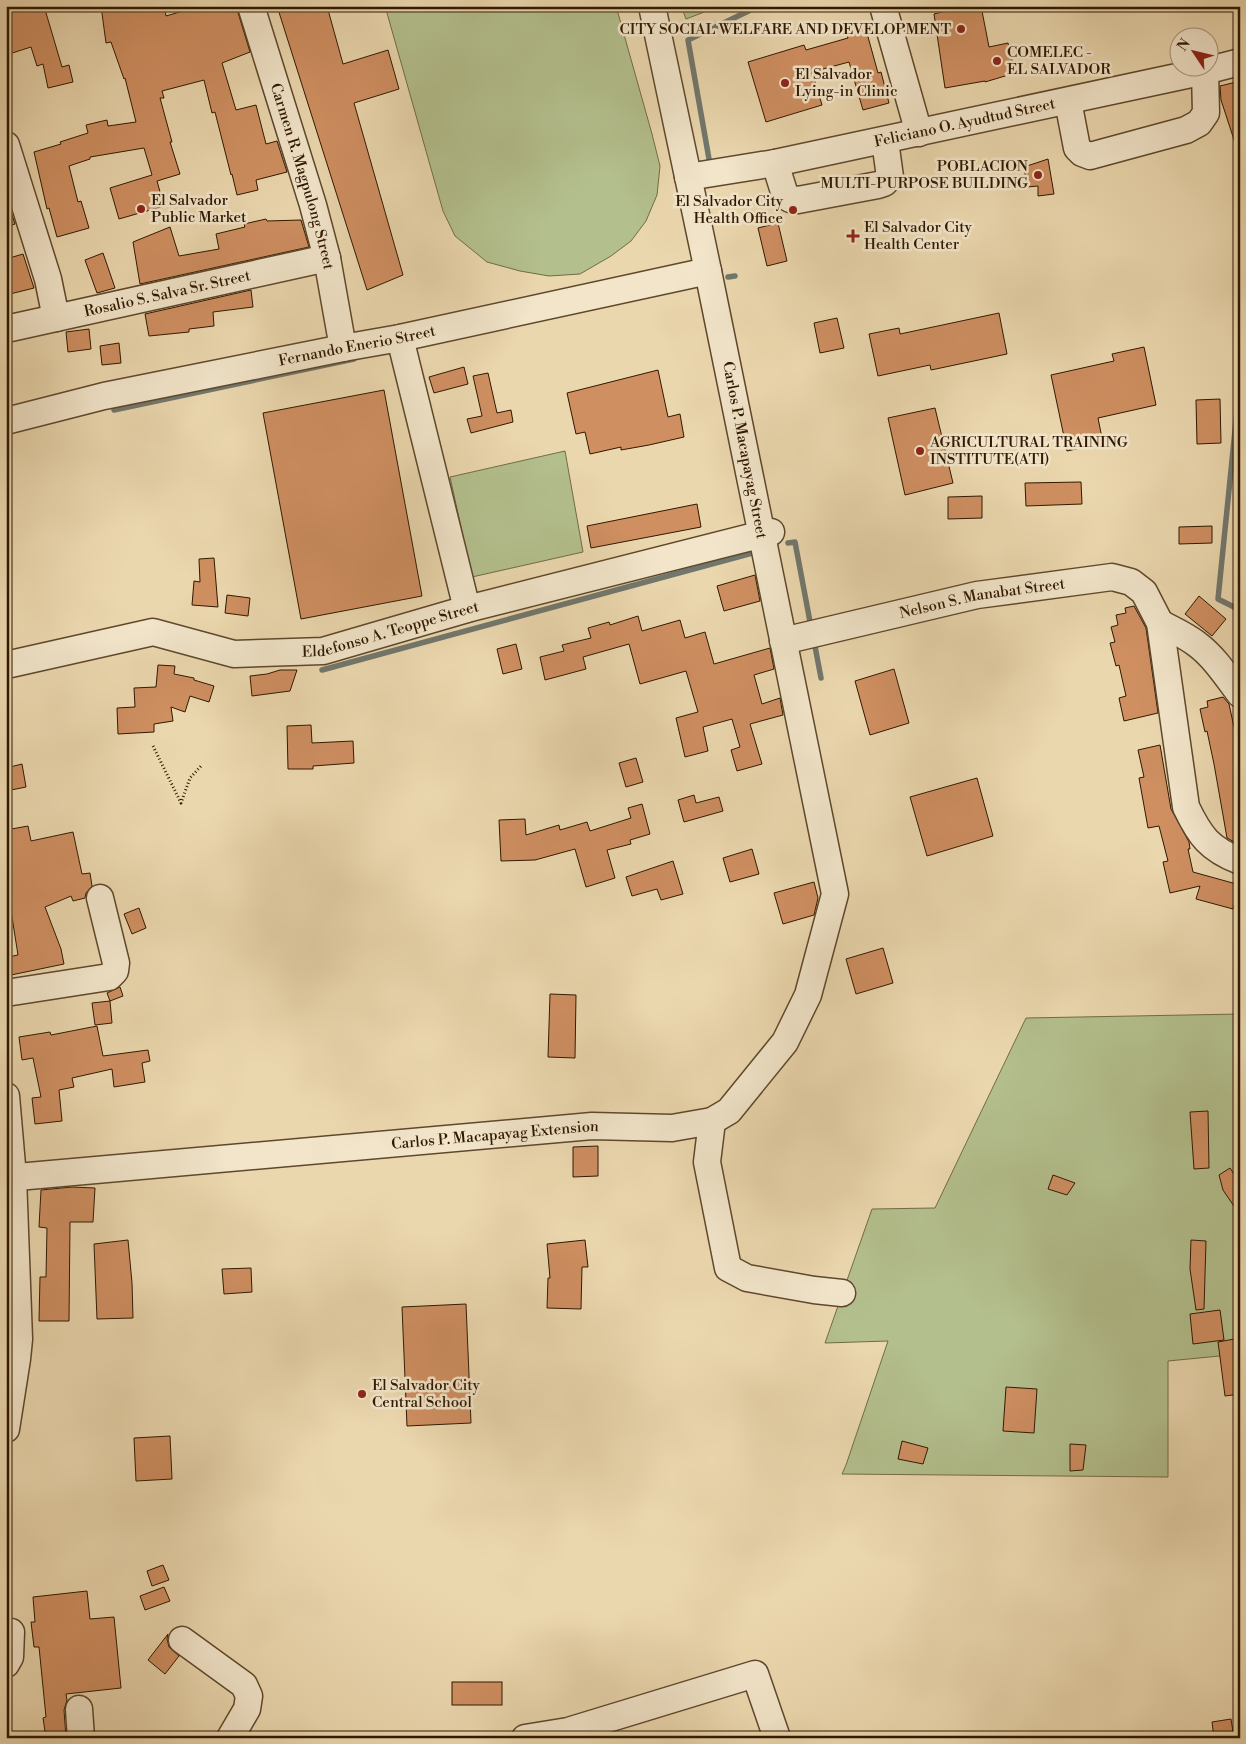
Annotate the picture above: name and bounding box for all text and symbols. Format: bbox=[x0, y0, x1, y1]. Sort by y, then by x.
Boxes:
place label: CITY SOCIAL WELFARE AND DEVELOPMENT bbox=[619, 20, 951, 39]
marker: CITY SOCIAL WELFARE AND DEVELOPMENT bbox=[955, 23, 967, 35]
north arrow bbox=[1168, 28, 1218, 78]
text: N bbox=[1174, 35, 1195, 55]
place label: COMELEC - EL SALVADOR bbox=[1007, 43, 1111, 79]
marker: COMELEC - EL SALVADOR bbox=[991, 55, 1003, 67]
place label: El Salvador Lying-in Clinic bbox=[795, 65, 898, 101]
marker: El Salvador Lying-in Clinic bbox=[779, 77, 791, 89]
street label: Carmen R. Magpulong Street bbox=[266, 81, 338, 272]
street label: Feliciano O. Ayudtud Street bbox=[872, 94, 1058, 152]
place label: POBLACION MULTI-PURPOSE BUILDING bbox=[821, 157, 1028, 193]
marker: POBLACION MULTI-PURPOSE BUILDING bbox=[1032, 169, 1044, 181]
place label: El Salvador Public Market bbox=[151, 191, 247, 227]
place label: El Salvador City Health Office bbox=[675, 192, 784, 228]
marker: El Salvador Public Market bbox=[135, 203, 147, 215]
marker: El Salvador City Health Office bbox=[787, 204, 799, 216]
place label: El Salvador City Health Center bbox=[864, 218, 973, 254]
marker: El Salvador City Health Center bbox=[846, 229, 860, 243]
street label: Rosalio S. Salva Sr. Street bbox=[82, 266, 253, 321]
street label: Fernando Enerio Street bbox=[277, 321, 438, 371]
street label: Carlos P. Macapayag Street bbox=[718, 360, 771, 541]
place label: AGRICULTURAL TRAINING INSTITUTE(ATI) bbox=[929, 433, 1128, 469]
marker: AGRICULTURAL TRAINING INSTITUTE(ATI) bbox=[914, 445, 926, 457]
street label: Nelson S. Manabat Street bbox=[898, 574, 1067, 623]
street label: Eldefonso A. Teoppe Street bbox=[302, 597, 482, 662]
street label: Carlos P. Macapayag Extension bbox=[390, 1117, 599, 1154]
place label: El Salvador City Central School bbox=[372, 1376, 481, 1412]
marker: El Salvador City Central School bbox=[356, 1388, 368, 1400]

